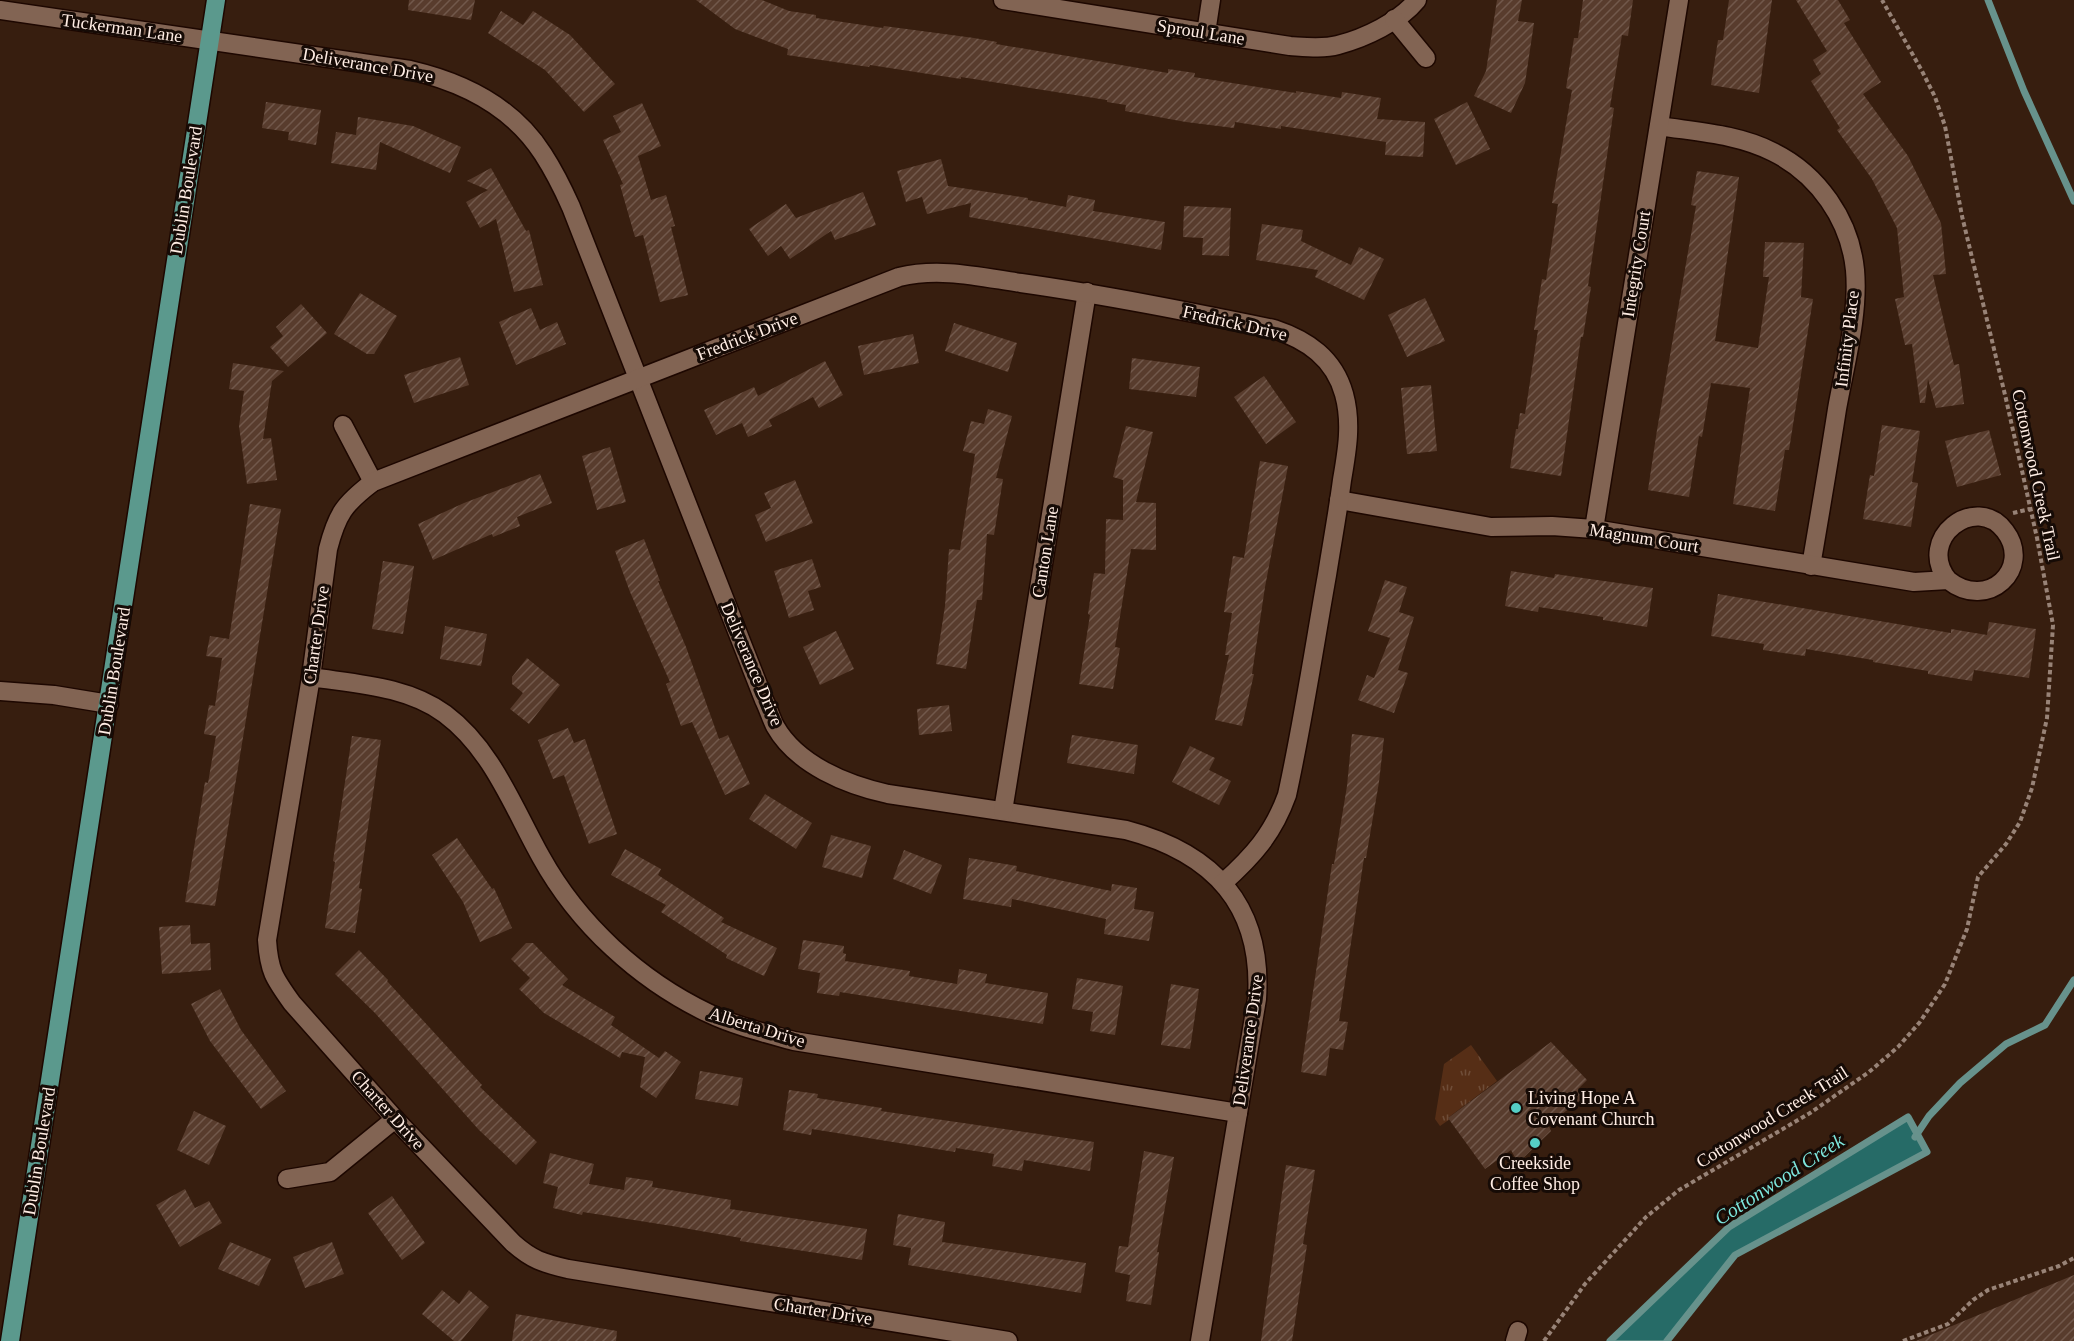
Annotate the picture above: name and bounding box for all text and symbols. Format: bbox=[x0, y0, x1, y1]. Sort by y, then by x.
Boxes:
street label: Tuckerman Lane bbox=[60, 10, 184, 46]
street label: Sproul Lane bbox=[1156, 15, 1246, 49]
street label: Deliverance Drive bbox=[301, 44, 435, 86]
street label: Dublin Boulevard bbox=[166, 124, 206, 256]
street label: Integrity Court bbox=[1618, 209, 1654, 319]
street label: Infinity Place bbox=[1831, 289, 1863, 389]
street label: Fredrick Drive bbox=[1181, 301, 1289, 345]
street label: Fredrick Drive bbox=[694, 308, 800, 364]
street label: Cottonwood Creek Trail bbox=[2008, 387, 2064, 563]
street label: Canton Lane bbox=[1028, 505, 1062, 599]
street label: Magnum Court bbox=[1588, 519, 1700, 557]
street label: Charter Drive bbox=[299, 584, 333, 686]
street label: Deliverance Drive bbox=[717, 599, 787, 729]
street label: Dublin Boulevard bbox=[94, 605, 134, 737]
street label: Deliverance Drive bbox=[1229, 973, 1267, 1107]
street label: Alberta Drive bbox=[707, 1003, 807, 1051]
street label: Cottonwood Creek Trail bbox=[1692, 1062, 1852, 1172]
street label: Charter Drive bbox=[347, 1066, 429, 1154]
street label: Dublin Boulevard bbox=[19, 1085, 59, 1217]
place label: Living Hope A Covenant Church bbox=[1528, 1088, 1654, 1129]
marker: Living Hope A Covenant Church bbox=[1509, 1101, 1523, 1115]
water label: Cottonwood Creek bbox=[1710, 1128, 1849, 1229]
marker: Creekside Coffee Shop bbox=[1528, 1136, 1542, 1150]
place label: Creekside Coffee Shop bbox=[1490, 1153, 1580, 1194]
street label: Charter Drive bbox=[772, 1293, 874, 1329]

